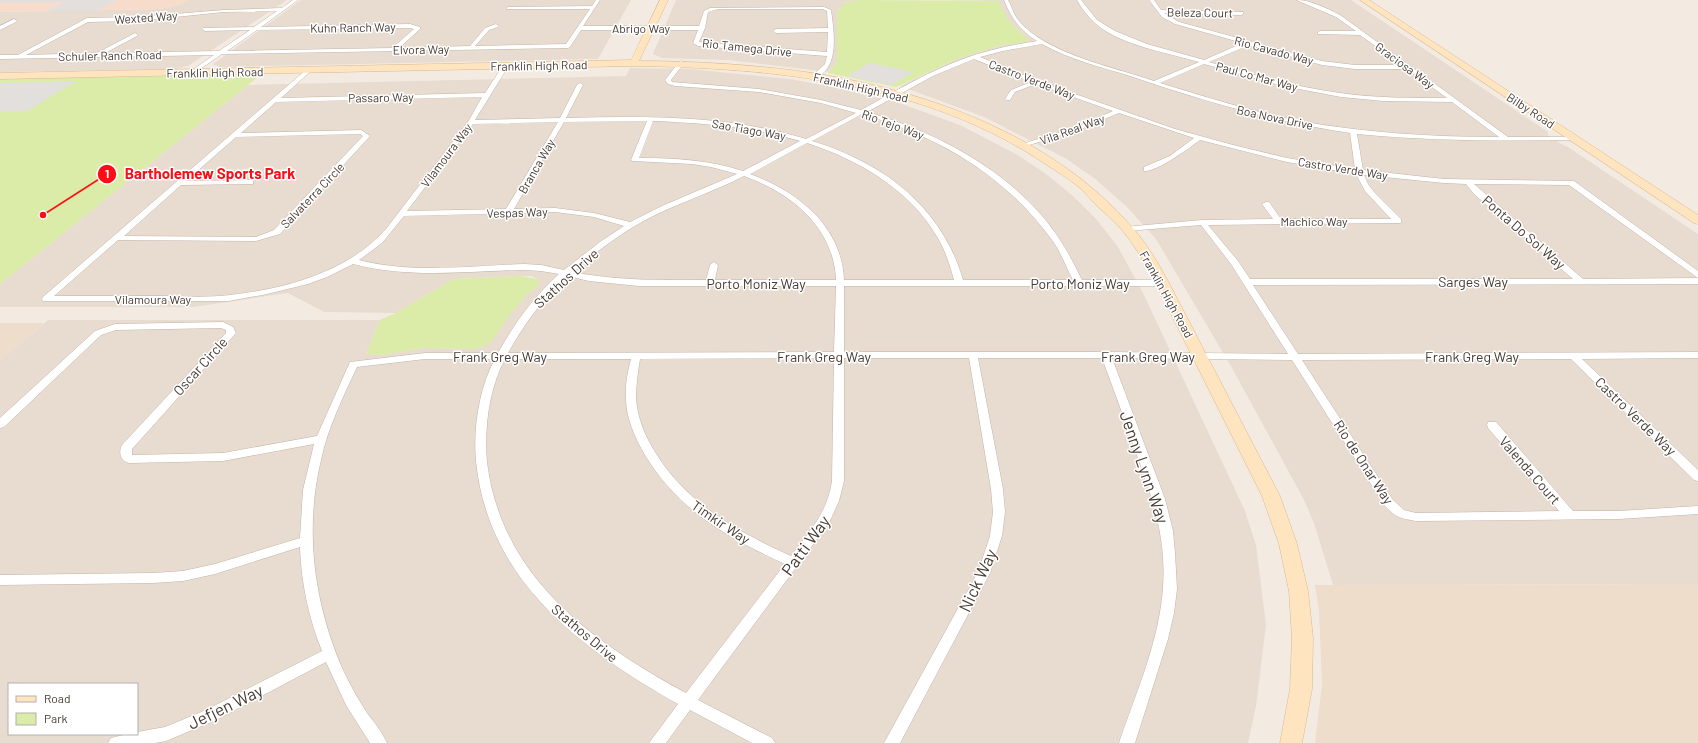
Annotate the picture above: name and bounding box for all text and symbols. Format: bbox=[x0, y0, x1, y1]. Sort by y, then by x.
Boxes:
street label: Beleza Court bbox=[1167, 4, 1233, 20]
street label: Wexted Way bbox=[114, 8, 178, 26]
street label: Kuhn Ranch Way bbox=[310, 19, 396, 35]
street label: Abrigo Way bbox=[612, 21, 671, 35]
street label: Rio Cavado Way bbox=[1233, 33, 1316, 67]
street label: Rio Tamega Drive bbox=[701, 35, 793, 59]
street label: Graciosa Way bbox=[1373, 39, 1438, 91]
street label: Elvora Way bbox=[393, 42, 450, 56]
street label: Schuler Ranch Road bbox=[58, 47, 162, 63]
street label: Castro Verde Way bbox=[987, 56, 1077, 102]
street label: Franklin High Road bbox=[490, 57, 588, 73]
street label: Paul Co Mar Way bbox=[1215, 58, 1300, 94]
street label: Franklin High Road bbox=[166, 64, 264, 80]
street label: Franklin High Road bbox=[812, 69, 910, 105]
street label: Passaro Way bbox=[348, 89, 414, 105]
street label: Bilby Road bbox=[1504, 89, 1558, 131]
street label: Boa Nova Drive bbox=[1235, 102, 1315, 132]
street label: Rio Tejo Way bbox=[860, 106, 926, 142]
street label: Vila Real Way bbox=[1038, 111, 1107, 147]
street label: Sao Tiago Way bbox=[711, 116, 788, 142]
street label: Vilamoura Way bbox=[417, 120, 475, 190]
street label: Branca Way bbox=[515, 136, 557, 196]
street label: Castro Verde Way bbox=[1297, 154, 1389, 182]
street label: Salvaterra Circle bbox=[277, 159, 347, 231]
callout: Bartholemew Sports Park bbox=[97, 160, 303, 187]
text: Bartholemew Sports Park bbox=[125, 164, 295, 182]
text: 1 bbox=[105, 166, 109, 180]
street label: Ponta Do Sol Way bbox=[1479, 191, 1569, 273]
street label: Vespas Way bbox=[486, 204, 548, 220]
street label: Machico Way bbox=[1280, 214, 1348, 228]
street label: Stathos Drive bbox=[530, 244, 602, 312]
street label: Franklin High Road bbox=[1137, 248, 1197, 340]
street label: Sarges Way bbox=[1438, 273, 1508, 290]
street label: Porto Moniz Way bbox=[706, 275, 806, 292]
street label: Porto Moniz Way bbox=[1030, 275, 1130, 292]
street label: Vilamoura Way bbox=[115, 292, 192, 306]
street label: Oscar Circle bbox=[169, 333, 231, 399]
street label: Frank Greg Way bbox=[453, 348, 547, 365]
street label: Frank Greg Way bbox=[777, 348, 871, 365]
street label: Frank Greg Way bbox=[1101, 348, 1195, 365]
street label: Frank Greg Way bbox=[1425, 348, 1519, 365]
street label: Castro Verde Way bbox=[1592, 373, 1680, 459]
street label: Jenny Lynn Way bbox=[1116, 408, 1174, 526]
street label: Rio de Onar Way bbox=[1330, 417, 1398, 508]
street label: Valenda Court bbox=[1496, 433, 1564, 507]
street label: Timkir Way bbox=[689, 496, 754, 548]
street label: Patti Way bbox=[777, 511, 834, 579]
street label: Nick Way bbox=[954, 545, 1000, 615]
street label: Stathos Drive bbox=[548, 600, 622, 666]
street label: Jefjen Way bbox=[184, 679, 266, 733]
legend bbox=[8, 683, 138, 735]
text: Road bbox=[44, 691, 71, 705]
text: Park bbox=[44, 711, 68, 725]

